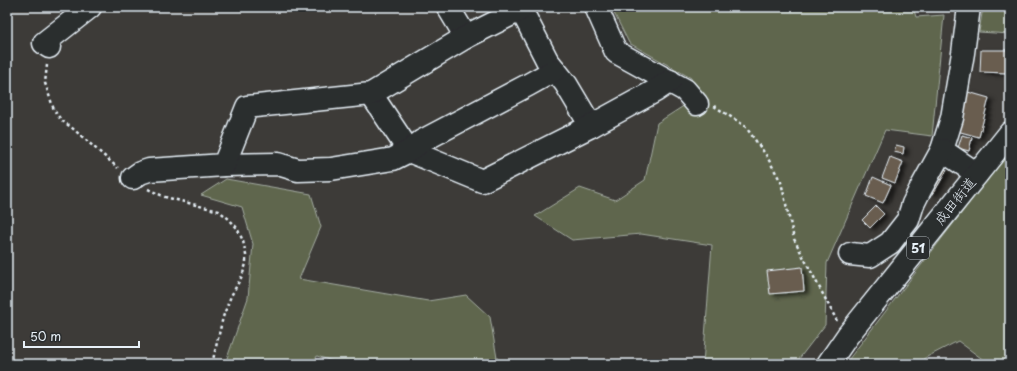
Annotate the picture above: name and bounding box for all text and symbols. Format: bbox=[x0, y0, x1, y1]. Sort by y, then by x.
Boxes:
street label: 成田街道 bbox=[929, 172, 980, 229]
road number: 51 bbox=[907, 237, 929, 259]
scale bar bbox=[24, 323, 139, 349]
text: 50 m bbox=[30, 327, 61, 345]

